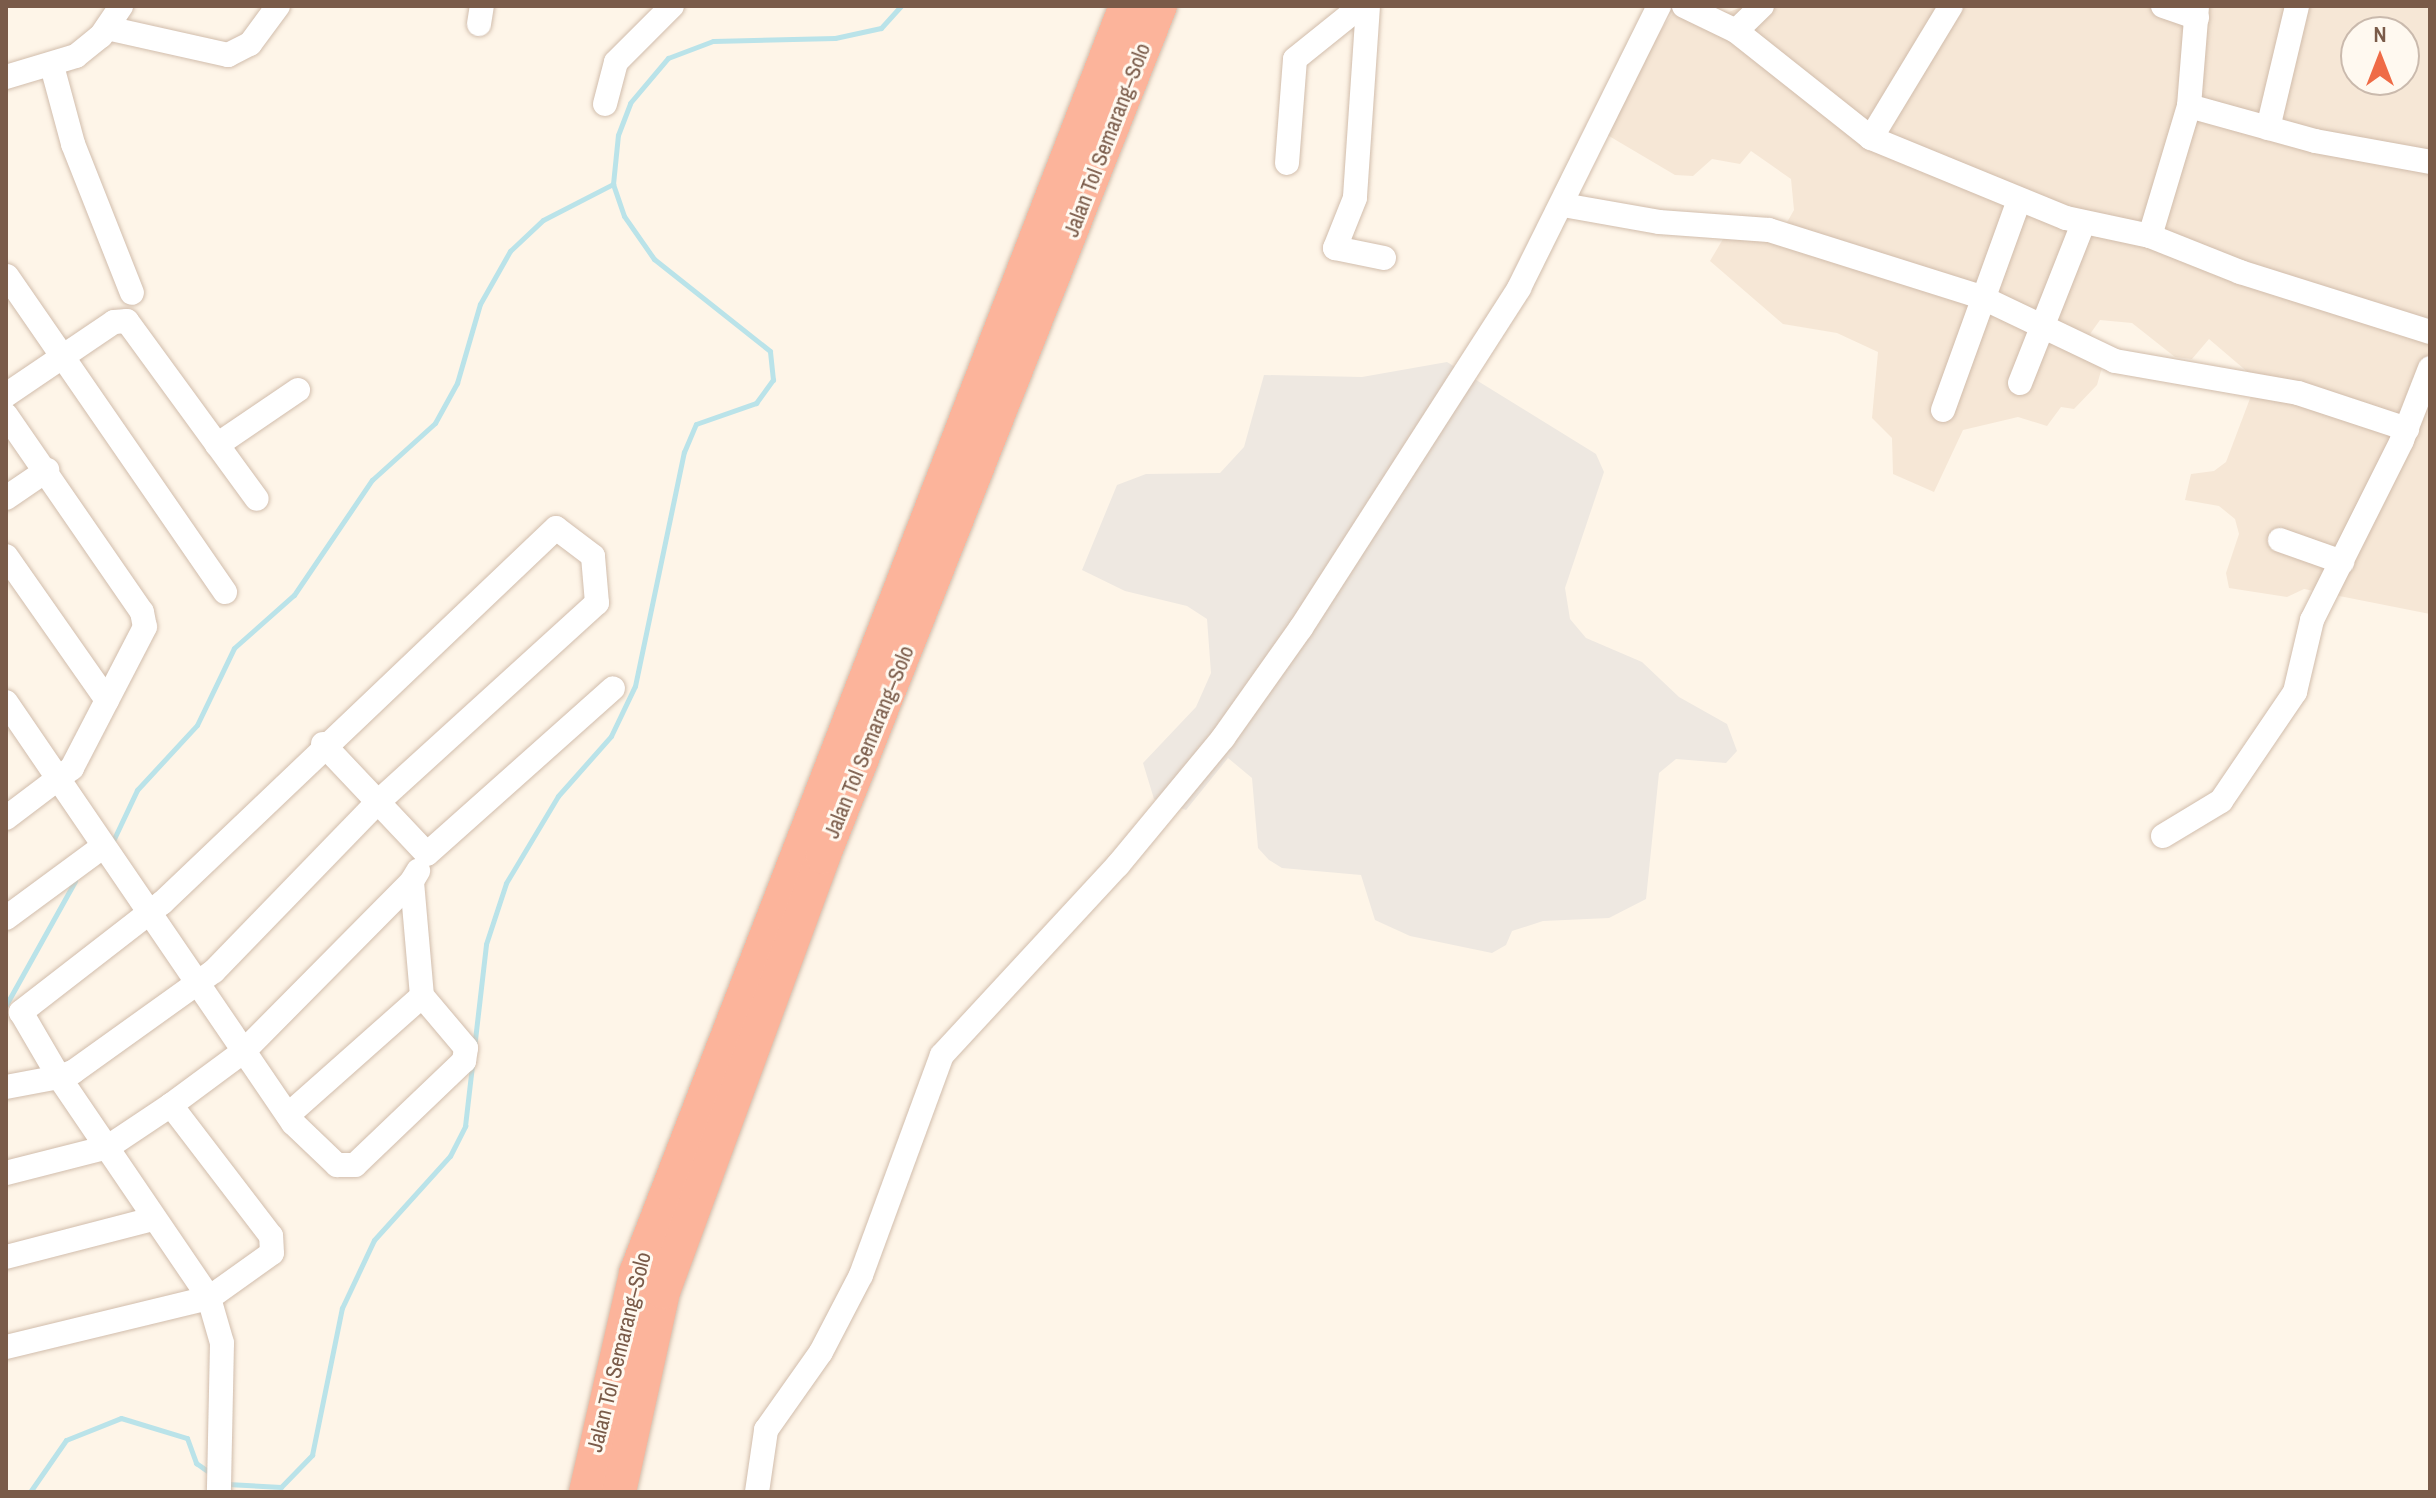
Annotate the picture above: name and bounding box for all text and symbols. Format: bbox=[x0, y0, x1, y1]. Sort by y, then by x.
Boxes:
north arrow bbox=[2340, 16, 2420, 96]
text: N bbox=[2373, 19, 2387, 49]
street label: Jalan Tol Semarang–Solo bbox=[1058, 39, 1156, 241]
street label: Jalan Tol Semarang–Solo bbox=[818, 642, 920, 842]
street label: Jalan Tol Semarang–Solo bbox=[581, 1249, 657, 1455]

